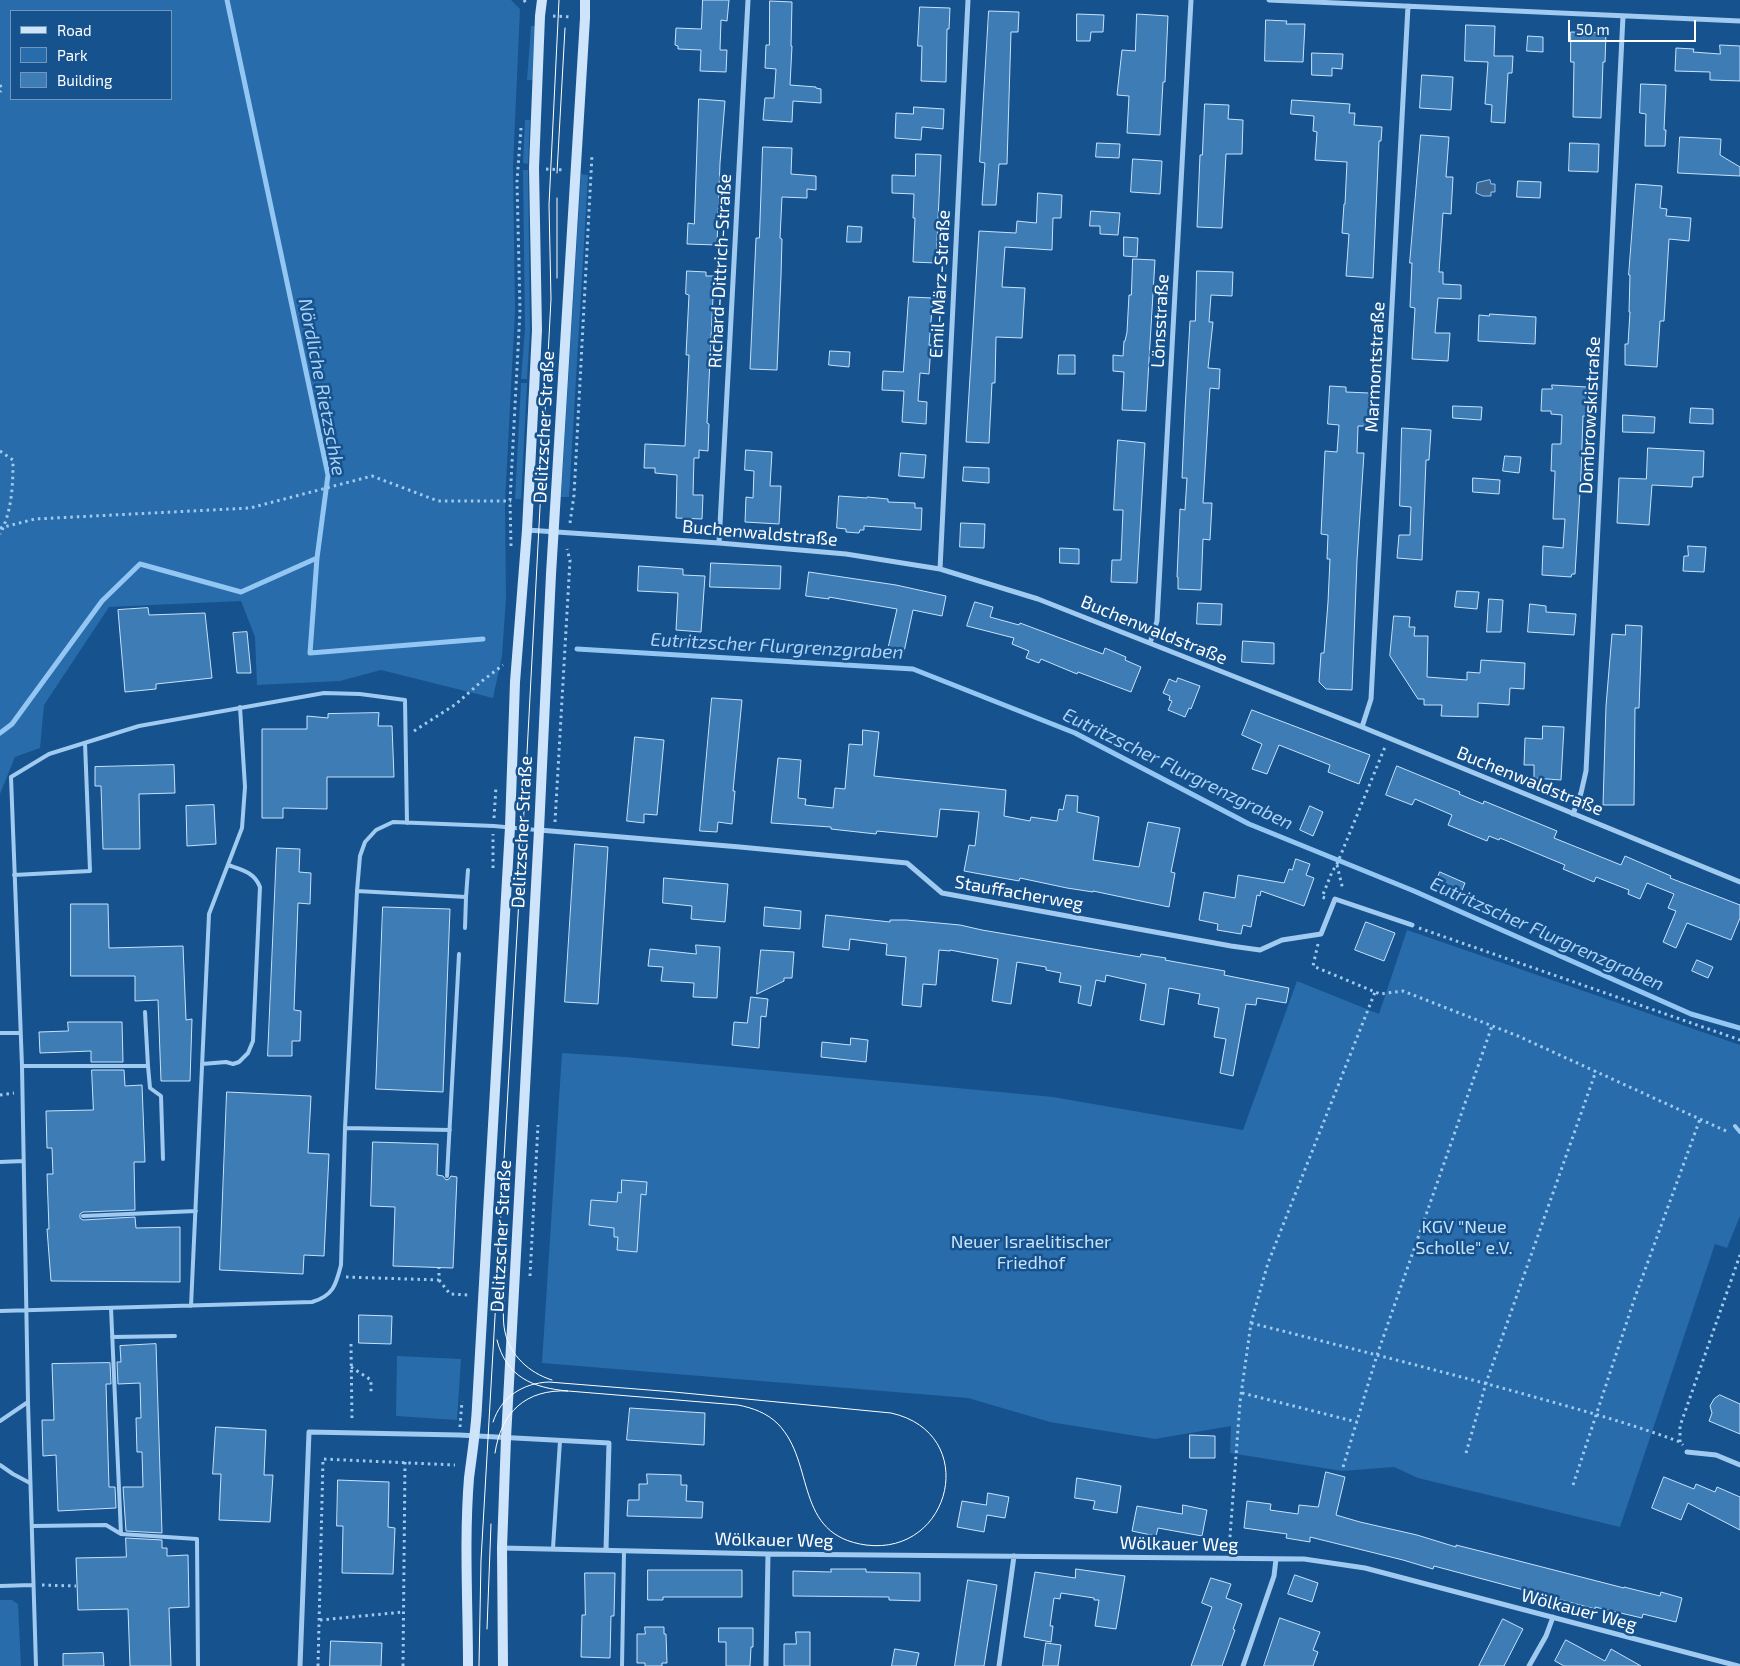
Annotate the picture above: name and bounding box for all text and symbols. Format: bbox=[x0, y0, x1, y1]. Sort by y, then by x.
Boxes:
legend bbox=[10, 10, 172, 100]
scale bar bbox=[1570, 10, 1698, 42]
text: 50 m bbox=[1576, 20, 1610, 38]
text: Road bbox=[57, 21, 92, 39]
text: Park bbox=[57, 46, 88, 64]
text: Building bbox=[57, 71, 112, 89]
street label: Richard-Dittrich-Straße bbox=[704, 173, 736, 369]
street label: Emil-März-Straße bbox=[925, 209, 955, 359]
street label: Lönsstraße bbox=[1147, 274, 1173, 368]
water label: Nördliche Rietzschke bbox=[294, 296, 350, 478]
street label: Marmontstraße bbox=[1361, 301, 1389, 433]
street label: Dombrowskistraße bbox=[1575, 336, 1605, 494]
street label: Delitzscher Straße bbox=[529, 350, 559, 504]
street label: Buchenwaldstraße bbox=[681, 515, 839, 551]
street label: Buchenwaldstraße bbox=[1078, 591, 1230, 669]
water label: Eutritzscher Flurgrenzgraben bbox=[650, 628, 904, 664]
water label: Eutritzscher Flurgrenzgraben bbox=[1059, 703, 1297, 835]
street label: Buchenwaldstraße bbox=[1454, 742, 1606, 820]
street label: Delitzscher Straße bbox=[507, 755, 537, 909]
street label: Stauffacherweg bbox=[953, 871, 1085, 915]
water label: Eutritzscher Flurgrenzgraben bbox=[1427, 872, 1667, 996]
street label: Delitzscher Straße bbox=[486, 1159, 516, 1313]
park label: KGV "Neue Scholle" e.V. bbox=[1415, 1216, 1513, 1258]
park label: Neuer Israelitischer Friedhof bbox=[951, 1231, 1111, 1274]
street label: Wölkauer Weg bbox=[714, 1528, 834, 1552]
street label: Wölkauer Weg bbox=[1119, 1532, 1239, 1556]
street label: Wölkauer Weg bbox=[1519, 1584, 1639, 1636]

